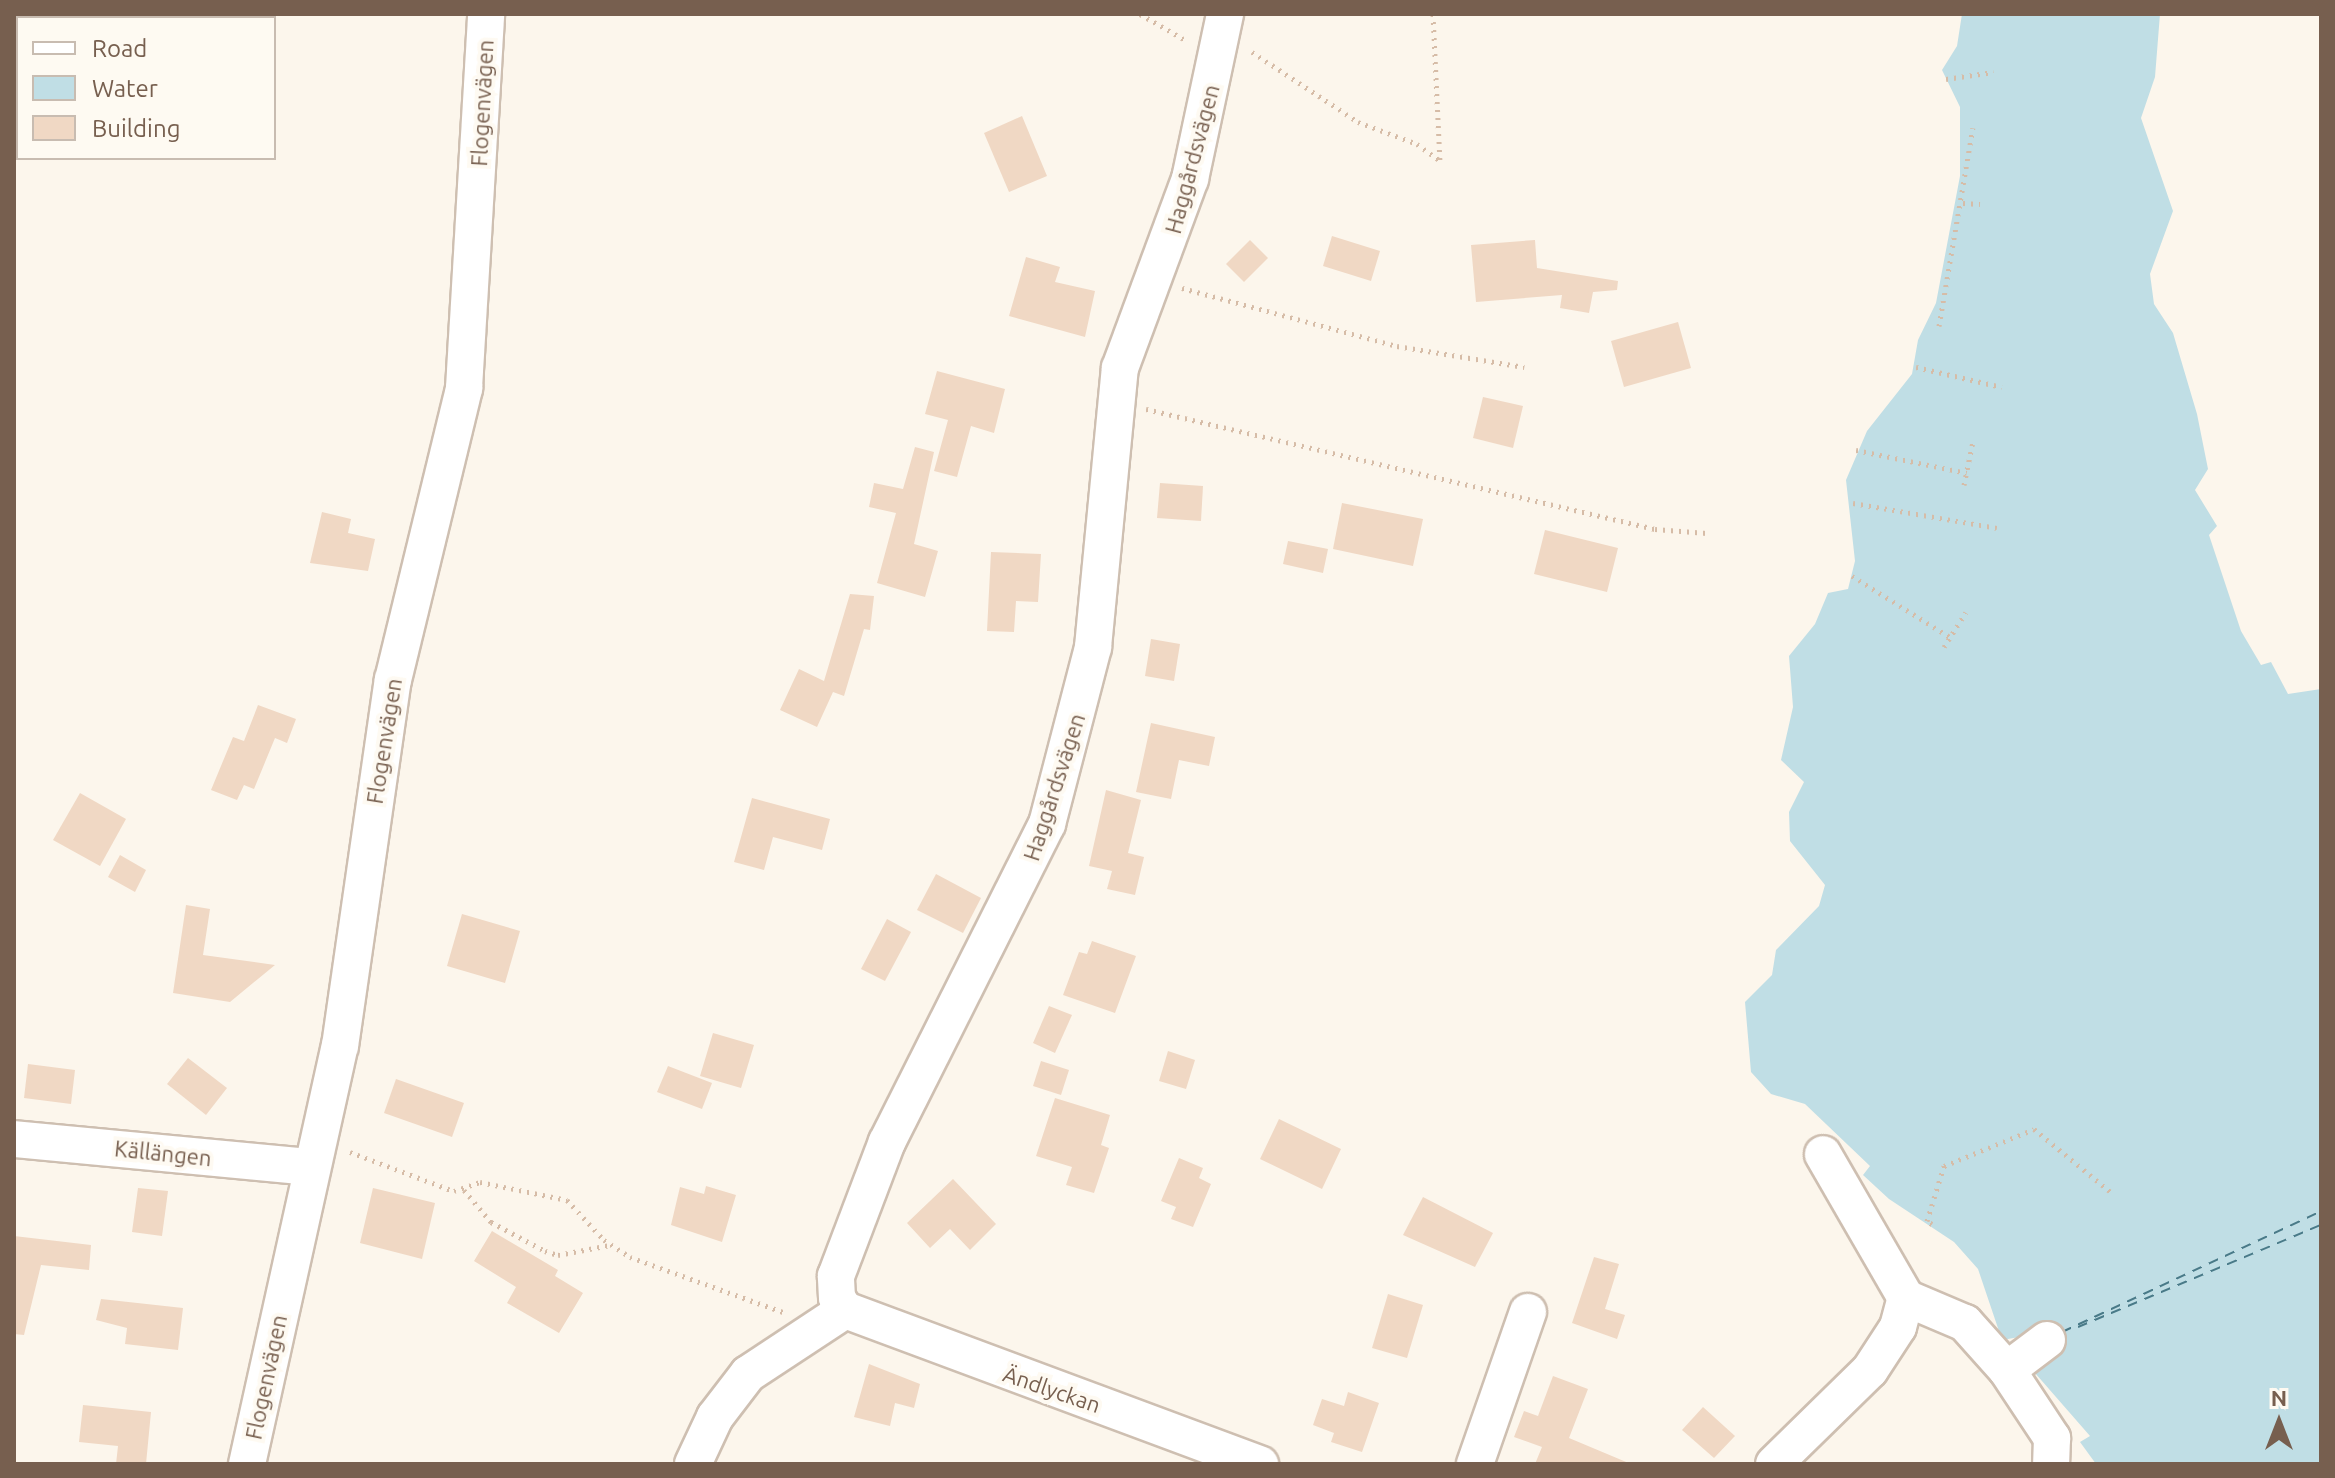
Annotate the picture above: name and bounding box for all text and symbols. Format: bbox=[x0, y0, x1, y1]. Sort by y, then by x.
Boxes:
legend bbox=[16, 16, 276, 160]
text: Road bbox=[92, 35, 147, 62]
street label: Flogenvägen bbox=[465, 39, 499, 167]
text: Water bbox=[92, 75, 158, 102]
street label: Haggårdsvägen bbox=[1159, 82, 1225, 236]
text: Building bbox=[92, 115, 180, 142]
street label: Flogenvägen bbox=[361, 676, 407, 806]
street label: Haggårdsvägen bbox=[1018, 710, 1090, 864]
street label: Källängen bbox=[113, 1135, 213, 1171]
street label: Flogenvägen bbox=[240, 1312, 292, 1442]
street label: Ändlyckan bbox=[1000, 1360, 1104, 1418]
north arrow bbox=[2239, 1382, 2319, 1462]
text: N bbox=[2271, 1385, 2287, 1410]

